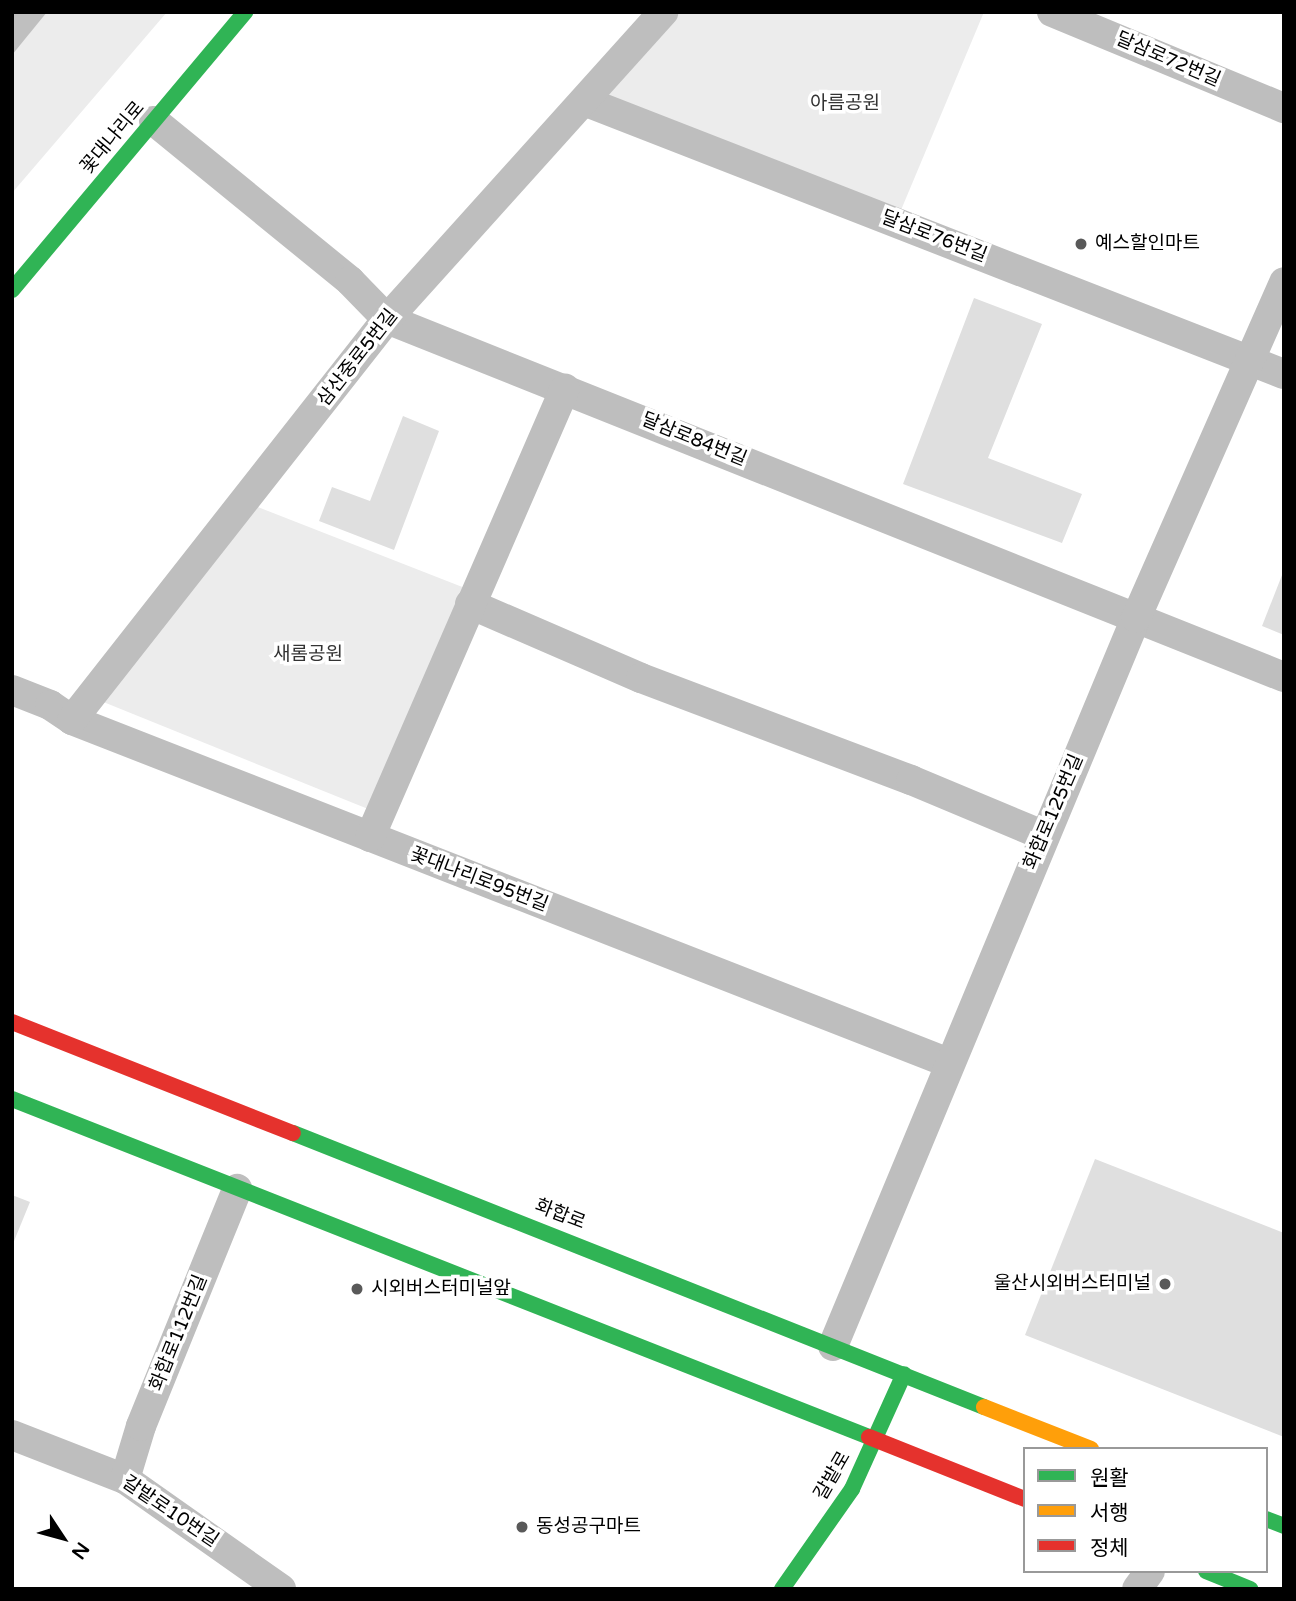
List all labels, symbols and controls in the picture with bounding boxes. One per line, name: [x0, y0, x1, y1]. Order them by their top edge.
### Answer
street label: 달삼로72번길: [1112, 28, 1224, 92]
park label: 아름공원: [810, 93, 880, 115]
street label: 꽃대나리로: [76, 97, 150, 179]
street label: 달삼로76번길: [878, 206, 990, 268]
place label: 예스할인마트: [1095, 233, 1200, 255]
marker: 예스할인마트: [1073, 236, 1089, 252]
street label: 삼산중로5번길: [313, 305, 403, 411]
street label: 달삼로84번길: [638, 409, 750, 471]
park label: 새롬공원: [273, 644, 343, 666]
street label: 화합로125번길: [1019, 751, 1089, 873]
street label: 꽃대나리로95번길: [407, 843, 551, 917]
street label: 화합로: [531, 1195, 589, 1235]
street label: 화합로112번길: [145, 1272, 213, 1394]
place label: 울산시외버스터미널: [994, 1273, 1151, 1295]
marker: 울산시외버스터미널: [1157, 1276, 1173, 1292]
place label: 시외버스터미널앞: [371, 1278, 511, 1300]
marker: 시외버스터미널앞: [349, 1281, 365, 1297]
legend: [1023, 1447, 1268, 1573]
street label: 갈밭로: [810, 1448, 856, 1504]
text: 원활: [1090, 1466, 1129, 1491]
street label: 갈밭로10번길: [118, 1471, 222, 1553]
text: 서행: [1090, 1501, 1129, 1526]
north arrow: [28, 1503, 98, 1573]
place label: 동성공구마트: [536, 1516, 641, 1538]
marker: 동성공구마트: [514, 1519, 530, 1535]
text: 정체: [1090, 1536, 1129, 1561]
text: N: [67, 1538, 93, 1563]

